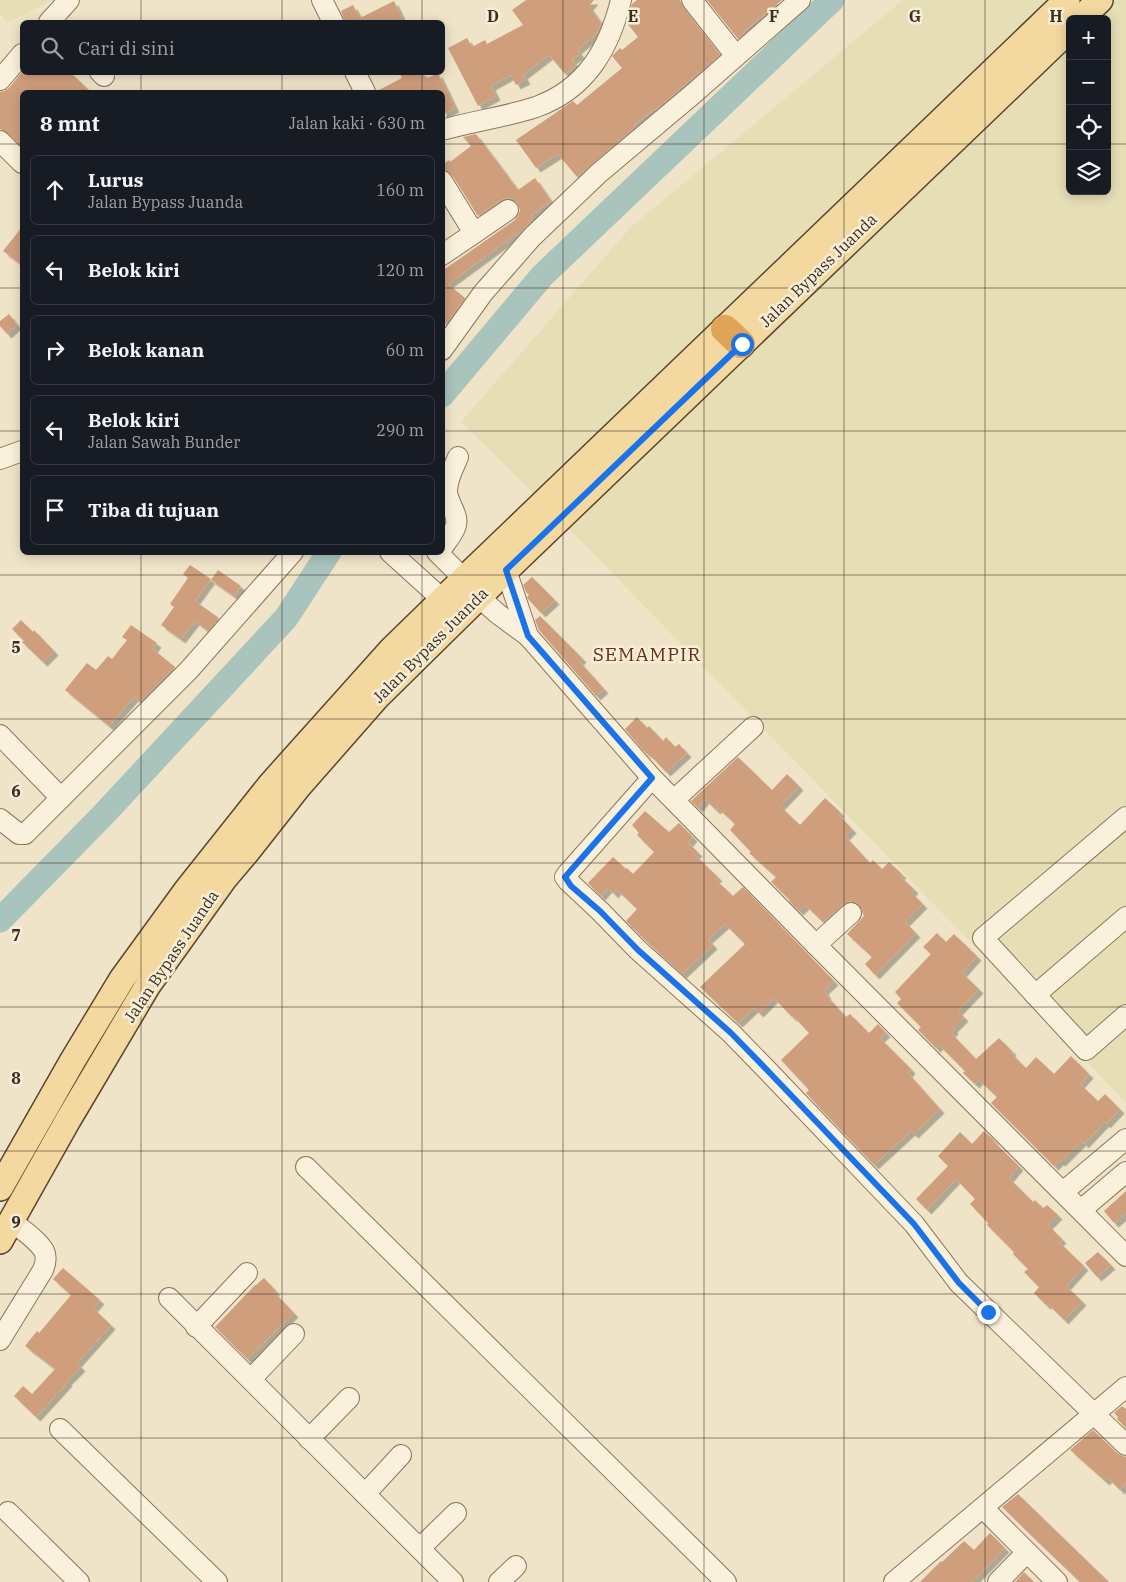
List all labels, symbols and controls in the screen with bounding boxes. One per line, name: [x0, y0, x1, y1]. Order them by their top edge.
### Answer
text: D: [487, 6, 499, 26]
text: E: [628, 6, 638, 26]
text: F: [769, 6, 779, 26]
text: G: [909, 6, 921, 26]
text: H: [1050, 6, 1063, 26]
map controls: [1066, 15, 1111, 195]
button: +: [1066, 15, 1111, 60]
search box: [20, 20, 445, 75]
icon: search: [38, 34, 66, 62]
text: Cari di sini: [78, 36, 175, 60]
button: −: [1066, 60, 1111, 105]
button: locate: [1066, 105, 1111, 150]
text: 8 mnt: [40, 109, 100, 137]
text: Jalan kaki · 630 m: [289, 113, 425, 133]
button: layers: [1066, 150, 1111, 195]
text: Lurus: [88, 168, 143, 192]
icon: ahead: [41, 176, 69, 204]
text: 160 m: [376, 180, 424, 200]
text: Jalan Bypass Juanda: [88, 192, 243, 212]
street label: Jalan Bypass Juanda: [755, 209, 881, 331]
icon: left: [41, 256, 69, 284]
text: Belok kiri: [88, 258, 180, 282]
text: 120 m: [376, 260, 424, 280]
route start: [731, 333, 754, 356]
icon: right: [41, 336, 69, 364]
text: Belok kanan: [88, 338, 204, 362]
text: 60 m: [386, 340, 424, 360]
text: Belok kiri: [88, 408, 180, 432]
icon: left: [41, 416, 69, 444]
text: 290 m: [376, 420, 424, 440]
text: Jalan Sawah Bunder: [88, 432, 240, 452]
icon: arrive: [41, 496, 69, 524]
text: Tiba di tujuan: [88, 498, 219, 522]
street label: Jalan Bypass Juanda: [368, 583, 492, 707]
text: 5: [11, 637, 21, 657]
district label: SEMAMPIR: [593, 642, 701, 666]
text: 6: [11, 781, 21, 801]
street label: Jalan Bypass Juanda: [119, 886, 223, 1026]
text: 7: [11, 925, 21, 945]
text: 8: [11, 1068, 21, 1088]
text: 9: [11, 1212, 21, 1232]
route end: [977, 1301, 1000, 1324]

